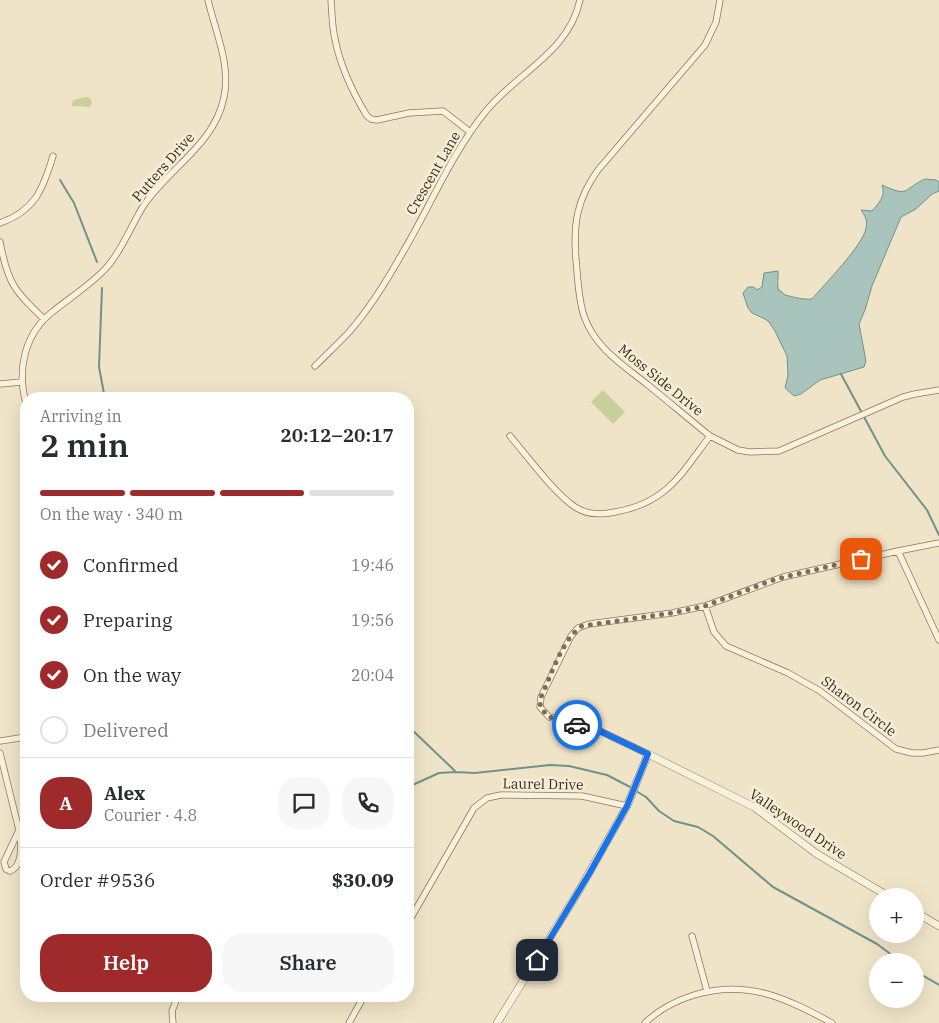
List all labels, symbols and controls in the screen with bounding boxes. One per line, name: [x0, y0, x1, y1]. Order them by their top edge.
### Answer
street label: Crescent Lane: [402, 128, 464, 218]
street label: Putters Drive: [128, 129, 198, 205]
street label: Moss Side Drive: [615, 340, 707, 420]
text: Arriving in: [40, 406, 122, 426]
text: 20:12–20:17: [280, 423, 394, 447]
text: 2 min: [40, 424, 129, 466]
text: On the way · 340 m: [40, 504, 183, 524]
pin: [840, 538, 882, 580]
icon: bag: [847, 545, 875, 573]
icon: check: [40, 551, 68, 579]
text: Confirmed: [83, 553, 178, 577]
text: 19:46: [351, 555, 394, 575]
icon: check: [40, 606, 68, 634]
text: Preparing: [83, 608, 172, 632]
text: 19:56: [351, 610, 394, 630]
icon: check: [40, 661, 68, 689]
text: On the way: [83, 663, 181, 687]
text: 20:04: [351, 665, 394, 685]
street label: Sharon Circle: [818, 672, 900, 740]
courier: [552, 700, 602, 750]
icon: car: [563, 711, 591, 739]
text: Delivered: [83, 718, 169, 742]
street label: Laurel Drive: [502, 774, 584, 794]
button: chat: [278, 777, 330, 829]
button: phone: [342, 777, 394, 829]
text: Alex: [104, 781, 145, 805]
street label: Valleywood Drive: [746, 785, 850, 863]
text: A: [59, 791, 73, 815]
text: Courier · 4.8: [104, 805, 197, 825]
text: Order #9536: [40, 868, 155, 892]
text: $30.09: [332, 868, 394, 892]
map controls: [869, 888, 924, 1008]
button: +: [869, 888, 924, 943]
button: Help: [40, 934, 212, 992]
button: Share: [222, 934, 394, 992]
pin: [516, 939, 558, 981]
icon: home: [523, 946, 551, 974]
button: −: [869, 953, 924, 1008]

